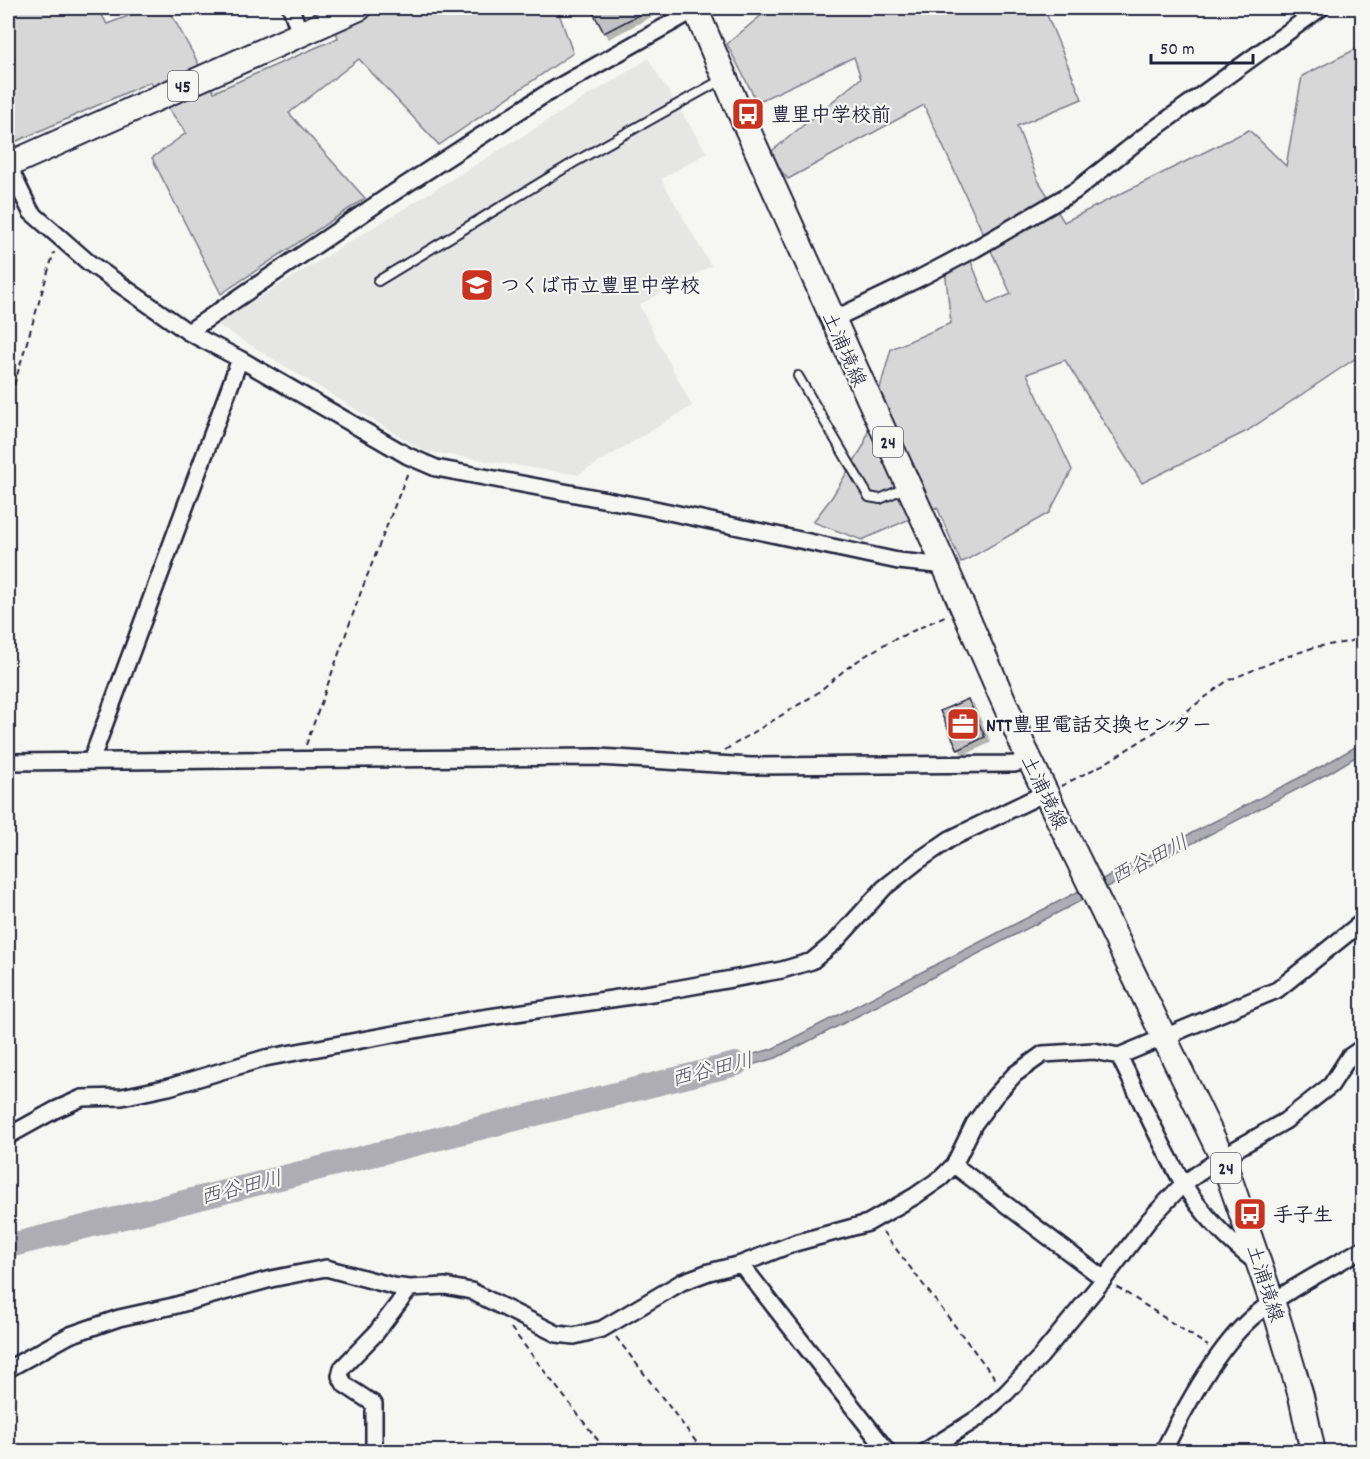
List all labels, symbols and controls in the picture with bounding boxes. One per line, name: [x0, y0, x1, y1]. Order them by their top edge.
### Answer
scale bar: [1151, 27, 1253, 65]
text: 50 m: [1160, 38, 1195, 63]
road number: 45: [168, 71, 198, 101]
bus stop icon: 豊里中学校前: [730, 96, 766, 132]
place label: 豊里中学校前: [771, 103, 891, 131]
school or university icon: つくば市立豊里中学校: [459, 267, 495, 303]
place label: つくば市立豊里中学校: [500, 274, 700, 302]
street label: 土浦境線: [813, 308, 871, 392]
road number: 24: [873, 427, 903, 457]
office icon: NTT豊里電話交換センター: [945, 706, 981, 742]
place label: NTT豊里電話交換センター: [986, 713, 1212, 741]
street label: 土浦境線: [1012, 751, 1072, 835]
water label: 西谷田川: [1106, 829, 1195, 894]
water label: 西谷田川: [668, 1047, 757, 1097]
road number: 24: [1211, 1153, 1241, 1183]
water label: 西谷田川: [197, 1165, 286, 1215]
bus stop icon: 手子生: [1232, 1196, 1268, 1232]
place label: 手子生: [1273, 1203, 1333, 1231]
street label: 土浦境線: [1237, 1242, 1289, 1326]

